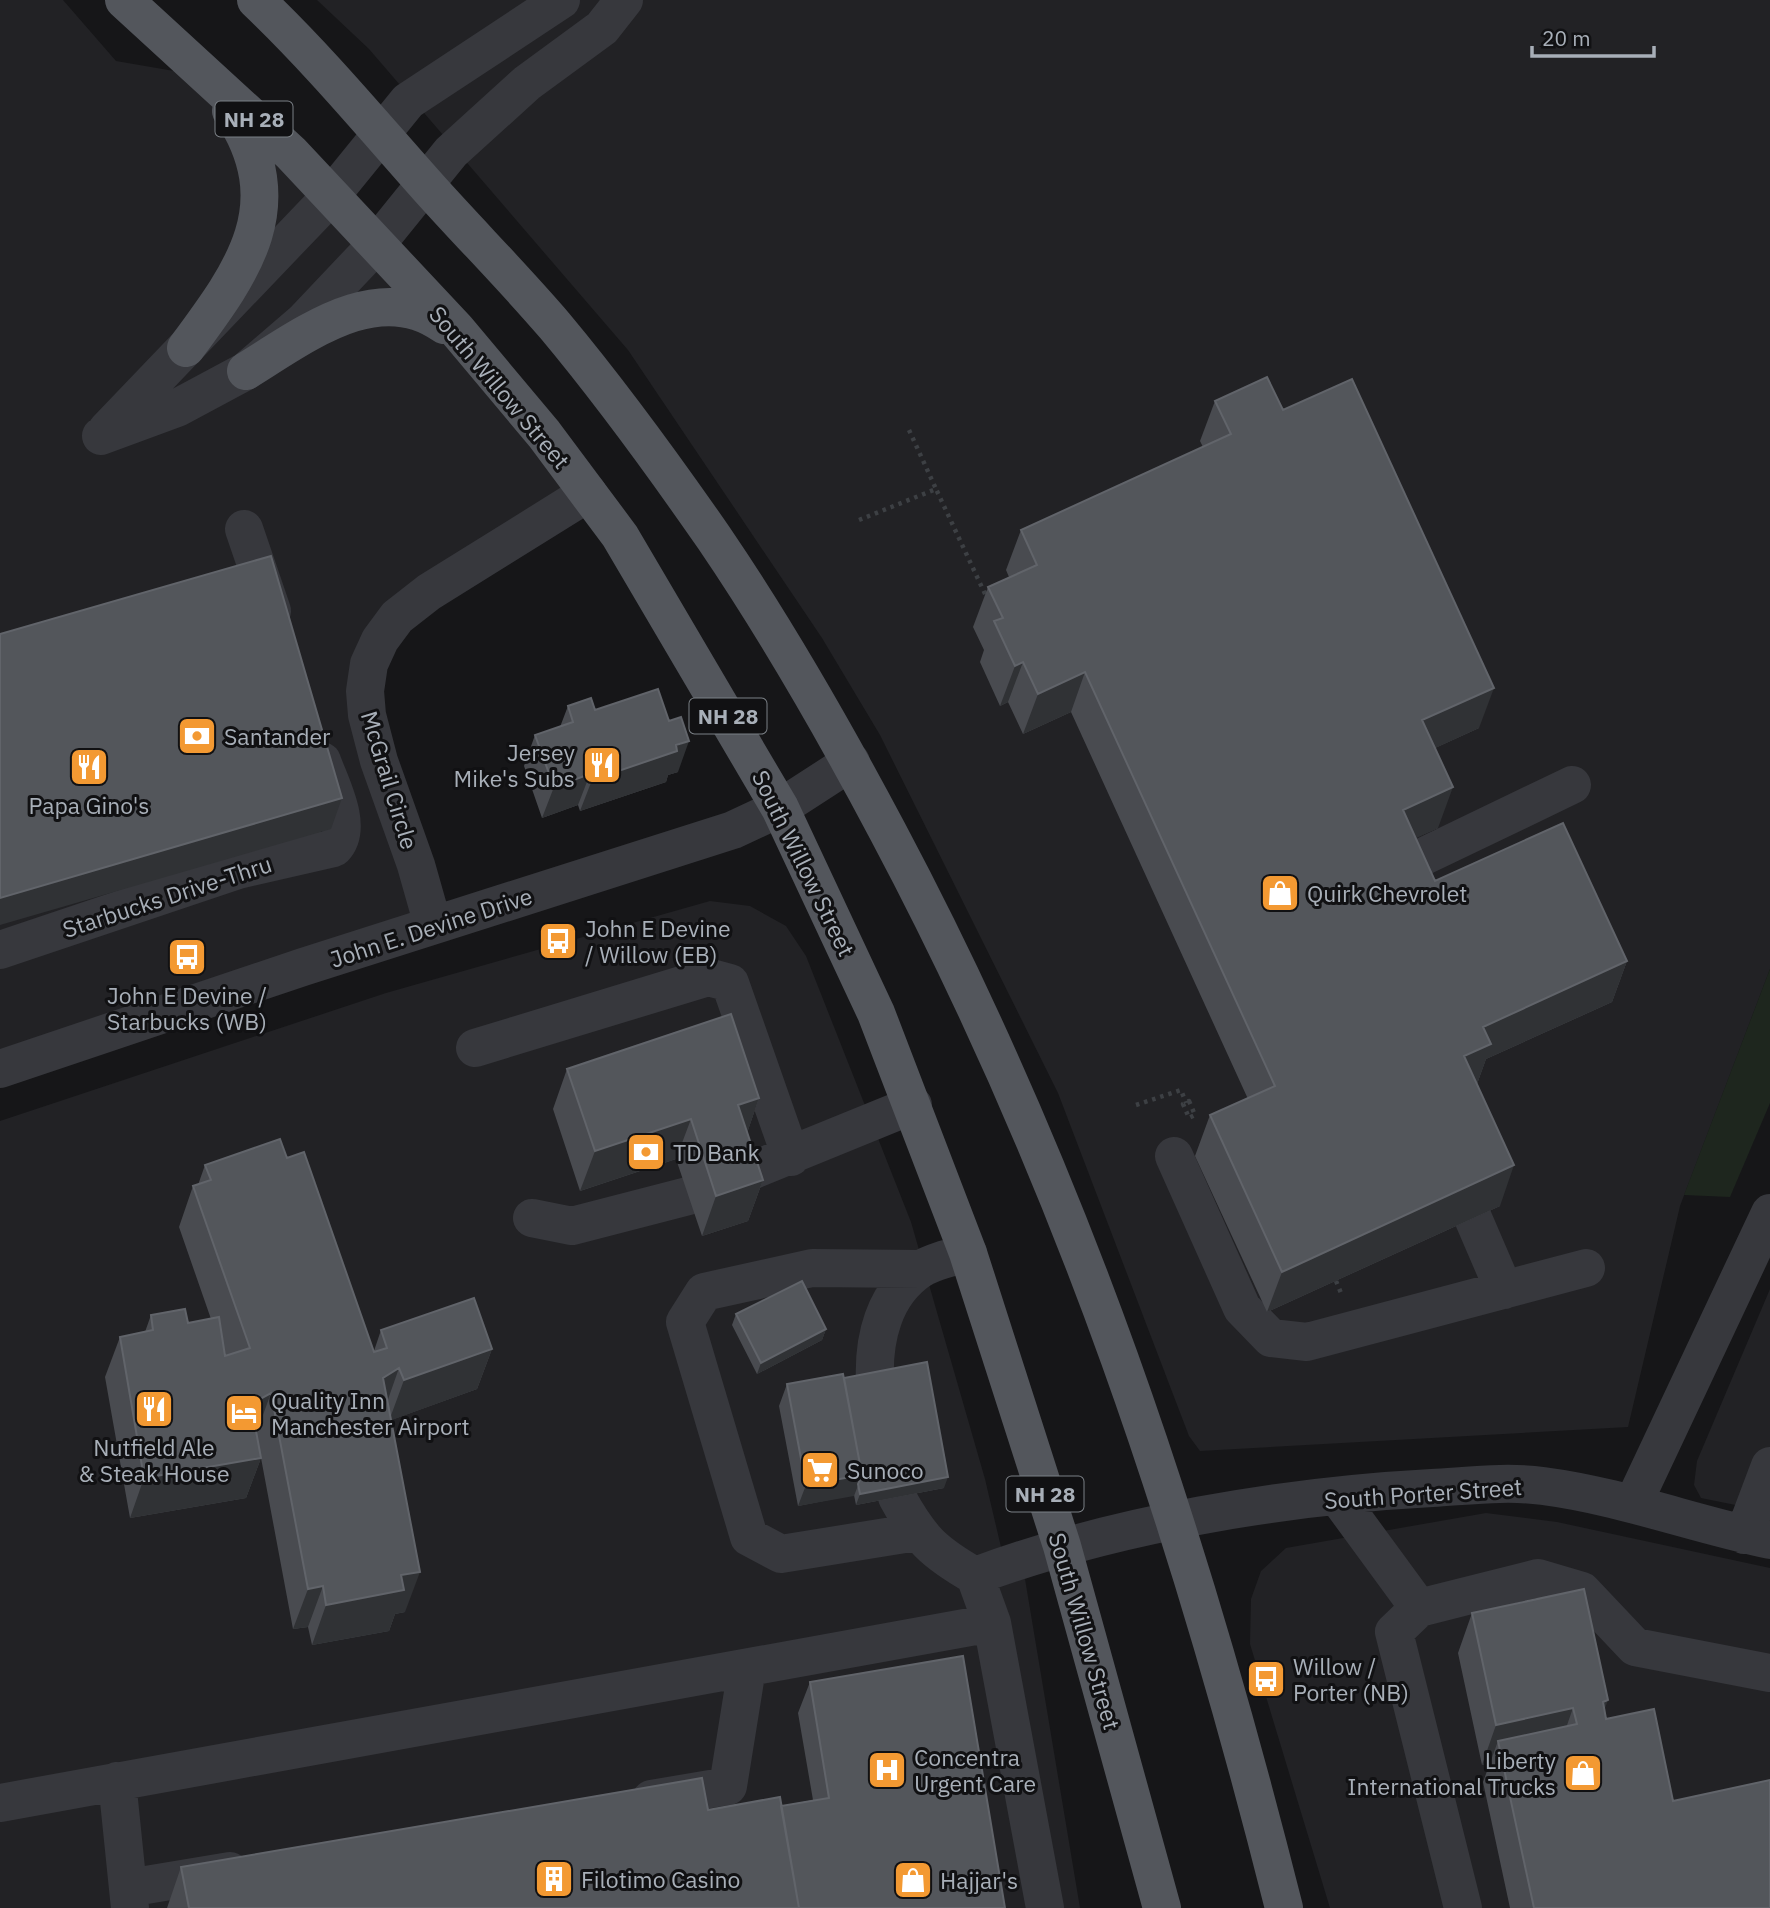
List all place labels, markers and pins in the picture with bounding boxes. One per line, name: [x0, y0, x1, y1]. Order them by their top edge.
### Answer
bank icon: Santander: [176, 715, 218, 757]
place label: Santander: [224, 721, 331, 751]
place label: Jersey Mike's Subs: [454, 737, 576, 793]
restaurant icon: Jersey Mike's Subs: [581, 744, 623, 786]
restaurant icon: Papa Gino's: [68, 746, 110, 788]
place label: Papa Gino's: [28, 790, 150, 820]
shop icon: Quirk Chevrolet: [1259, 872, 1301, 914]
place label: Quirk Chevrolet: [1307, 878, 1467, 908]
place label: John E Devine / Willow (EB): [585, 913, 731, 969]
bus stop icon: John E Devine / Willow (EB): [537, 920, 579, 962]
bus stop icon: John E Devine / Starbucks (WB): [166, 936, 208, 978]
place label: John E Devine / Starbucks (WB): [107, 980, 267, 1036]
bank icon: TD Bank: [625, 1131, 667, 1173]
place label: TD Bank: [673, 1137, 760, 1167]
place label: Quality Inn Manchester Airport: [271, 1385, 470, 1441]
restaurant icon: Nutfield Ale & Steak House: [133, 1388, 175, 1430]
hotel icon: Quality Inn Manchester Airport: [223, 1392, 265, 1434]
place label: Nutfield Ale & Steak House: [78, 1432, 230, 1488]
supermarket icon: Sunoco: [799, 1449, 841, 1491]
place label: Sunoco: [847, 1455, 924, 1485]
place label: Willow / Porter (NB): [1293, 1651, 1409, 1707]
bus stop icon: Willow / Porter (NB): [1245, 1658, 1287, 1700]
place label: Concentra Urgent Care: [914, 1742, 1036, 1798]
place label: Liberty International Trucks: [1347, 1745, 1557, 1801]
hospital icon: Concentra Urgent Care: [866, 1749, 908, 1791]
shop icon: Liberty International Trucks: [1562, 1752, 1604, 1794]
building icon: Filotimo Casino: [533, 1858, 575, 1900]
shop icon: Hajjar's: [892, 1859, 934, 1901]
place label: Filotimo Casino: [581, 1864, 740, 1894]
place label: Hajjar's: [940, 1865, 1018, 1895]

